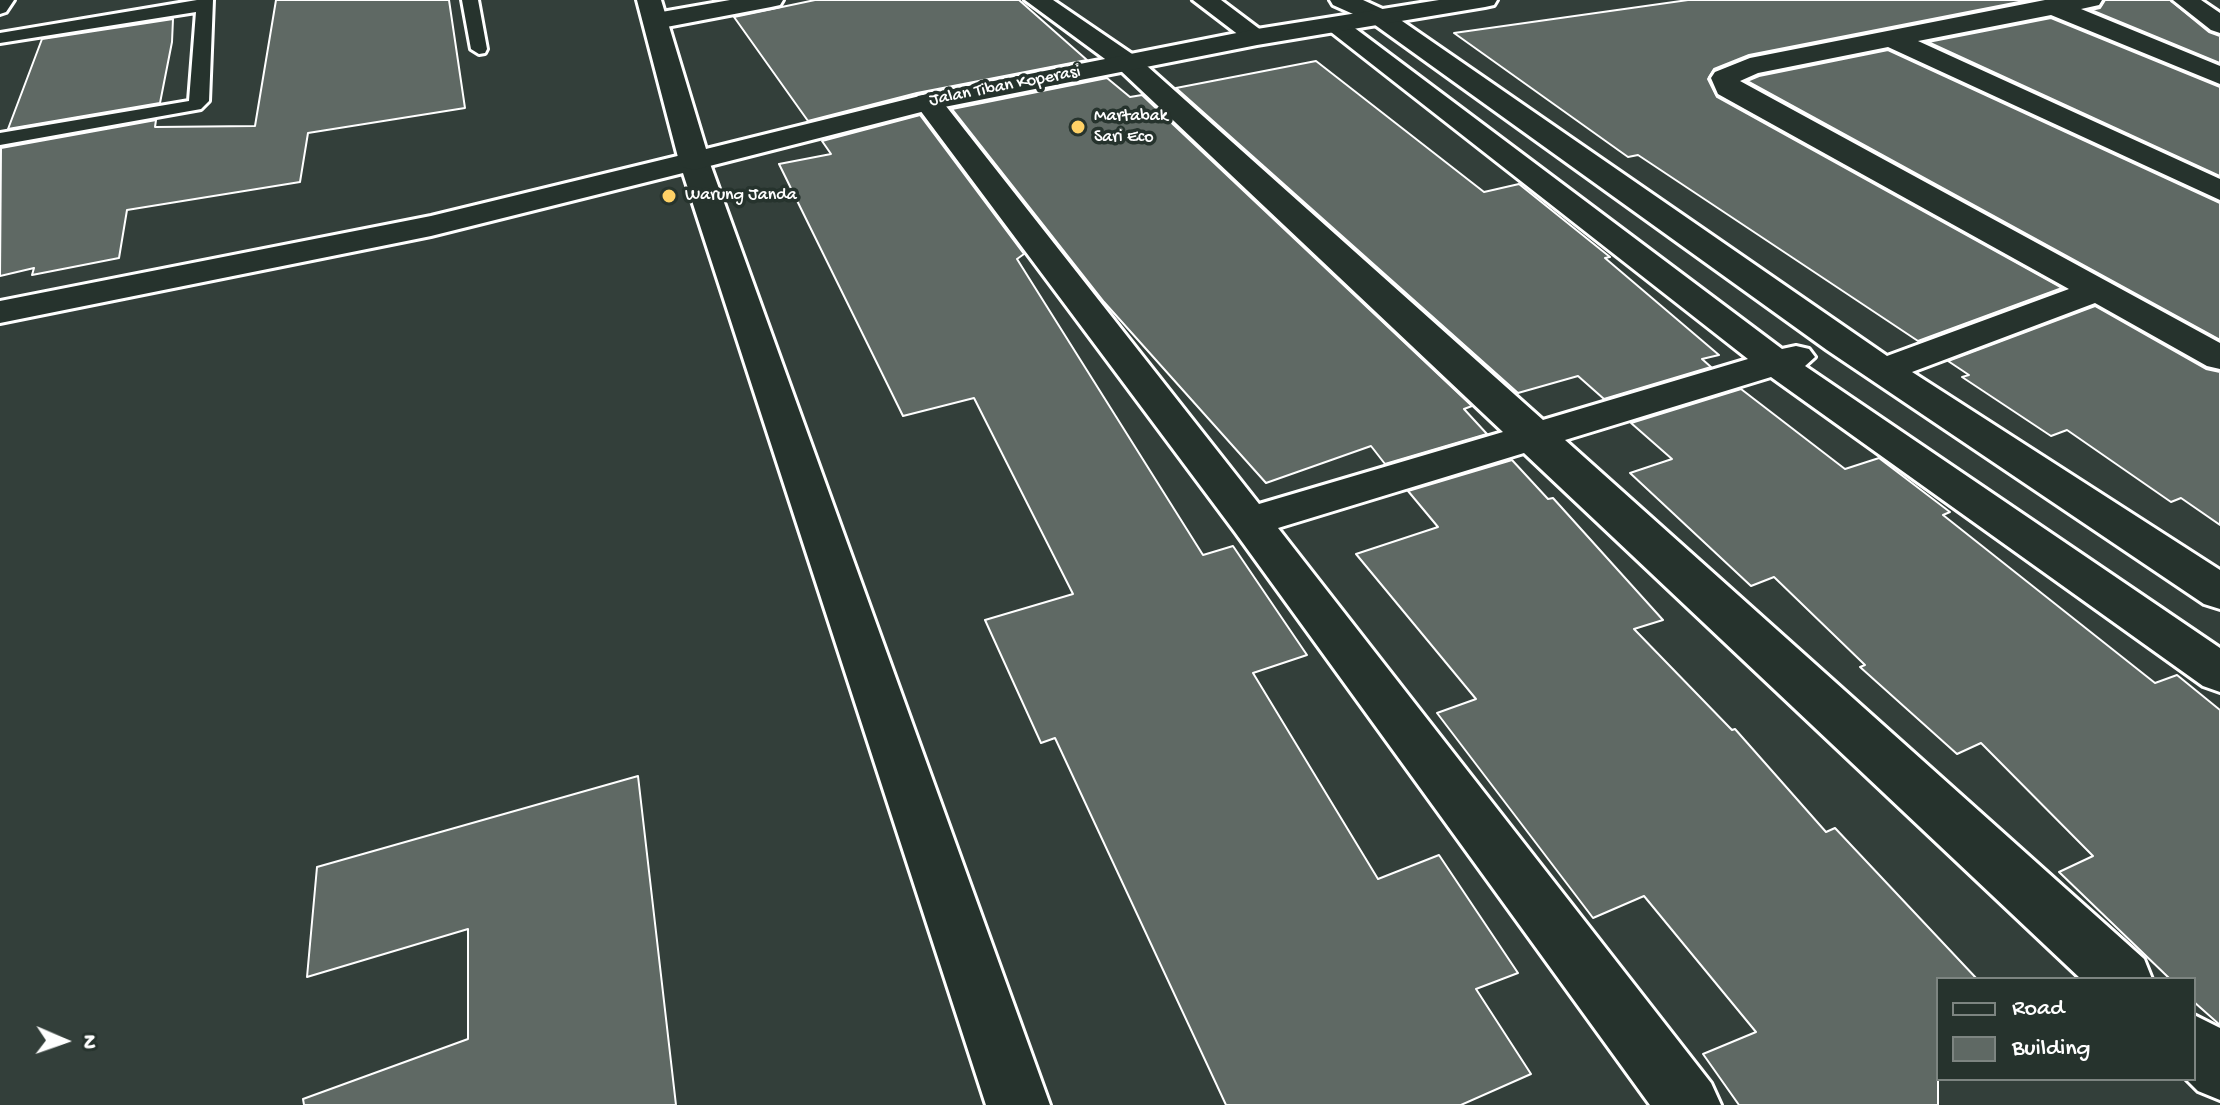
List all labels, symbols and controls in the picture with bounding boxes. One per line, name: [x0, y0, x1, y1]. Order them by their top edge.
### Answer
street label: Jalan Tiban Koperasi: [927, 62, 1083, 112]
place label: Martabak Sari Eco: [1094, 106, 1168, 148]
marker: Martabak Sari Eco: [1069, 118, 1087, 136]
place label: Warung Janda: [685, 185, 797, 207]
marker: Warung Janda: [660, 187, 678, 205]
legend: [1936, 977, 2196, 1081]
text: Road: [2012, 995, 2064, 1024]
north arrow: [24, 1001, 104, 1081]
text: N: [75, 1034, 101, 1049]
text: Building: [2012, 1035, 2090, 1064]

